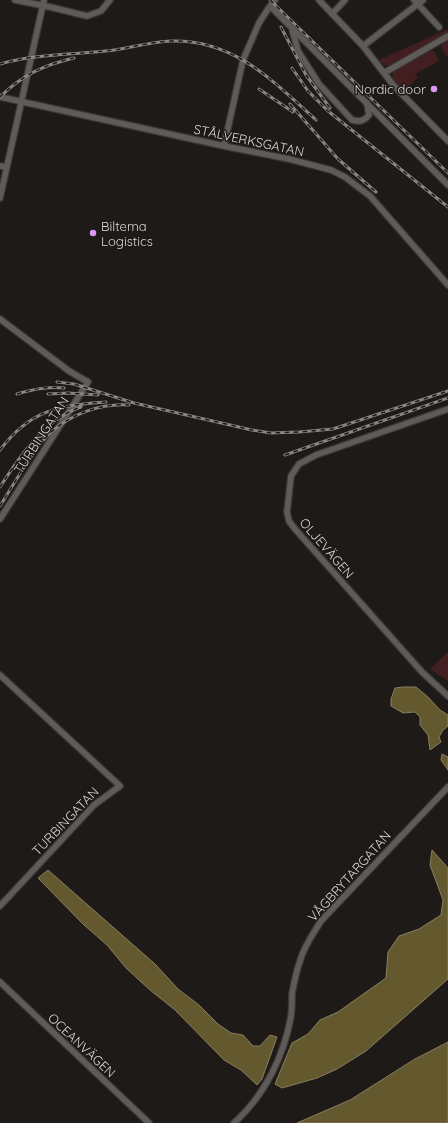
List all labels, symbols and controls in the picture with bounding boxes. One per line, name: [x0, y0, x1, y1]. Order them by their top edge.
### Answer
place label: Nordic door: [354, 81, 426, 97]
marker: Nordic door: [429, 84, 439, 94]
street label: STÅLVERKSGATAN: [192, 120, 306, 160]
place label: Biltema Logistics: [101, 218, 153, 249]
marker: Biltema Logistics: [88, 228, 98, 238]
street label: TURBINGATAN: [10, 393, 72, 477]
street label: OLJEVÄGEN: [296, 515, 358, 581]
street label: TURBINGATAN: [28, 783, 102, 859]
street label: VÅGBRYTARGATAN: [304, 827, 394, 925]
street label: OCEANVÄGEN: [45, 1010, 119, 1080]

